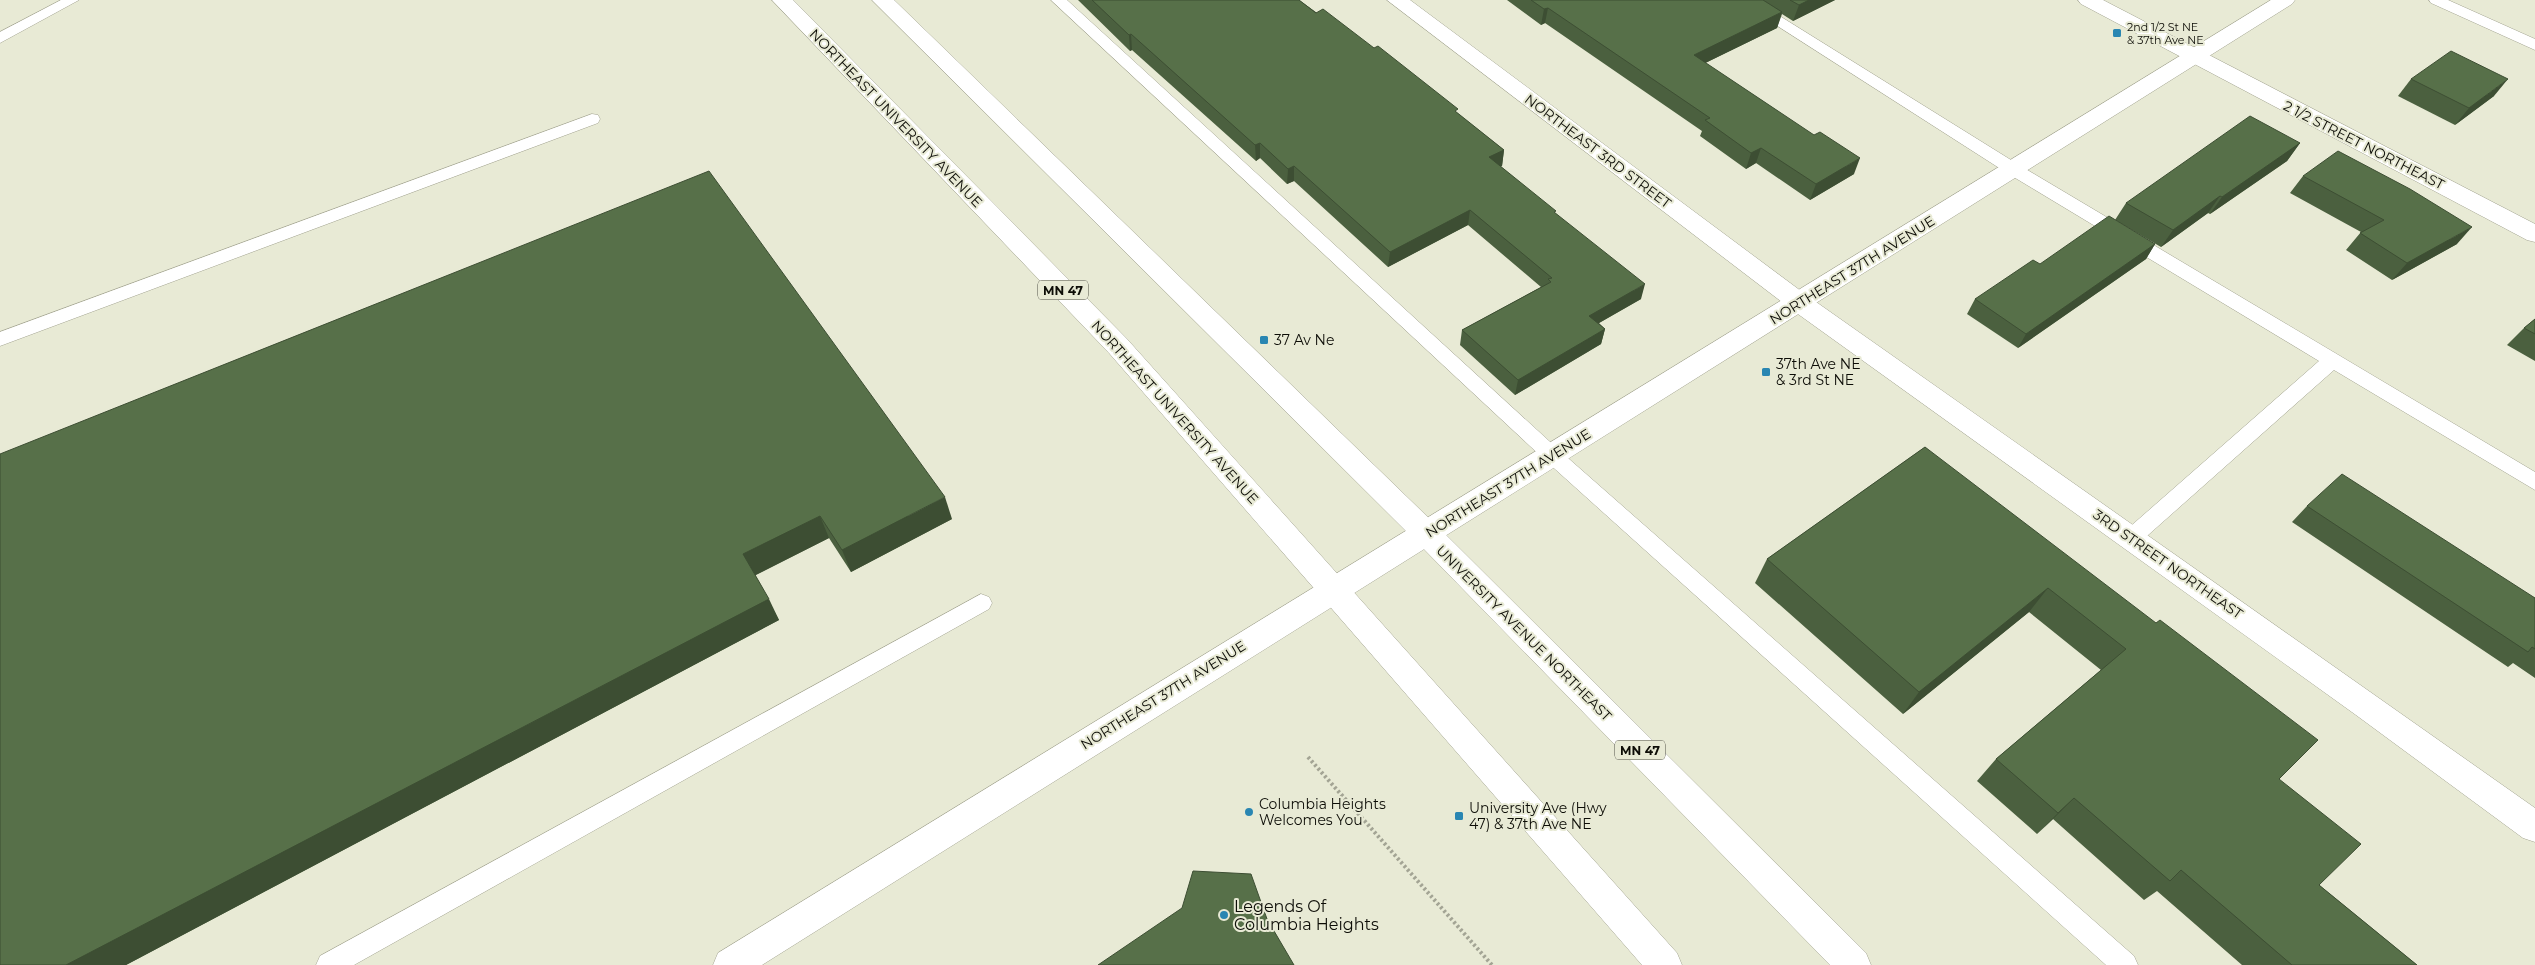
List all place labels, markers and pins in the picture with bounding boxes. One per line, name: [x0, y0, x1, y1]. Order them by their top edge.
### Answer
place label: 2nd 1/2 St NE & 37th Ave NE: [2127, 20, 2204, 47]
marker: 2nd 1/2 St NE & 37th Ave NE: [2111, 27, 2123, 39]
place label: 37 Av Ne: [1274, 331, 1334, 349]
marker: 37 Av Ne: [1258, 334, 1270, 346]
place label: 37th Ave NE & 3rd St NE: [1776, 355, 1861, 389]
marker: 37th Ave NE & 3rd St NE: [1760, 366, 1772, 378]
place label: Columbia Heights Welcomes You: [1259, 795, 1386, 829]
place label: University Ave (Hwy 47) & 37th Ave NE: [1469, 799, 1607, 833]
marker: Columbia Heights Welcomes You: [1243, 806, 1255, 818]
marker: University Ave (Hwy 47) & 37th Ave NE: [1453, 810, 1465, 822]
place label: Legends Of Columbia Heights: [1234, 897, 1379, 934]
marker: Legends Of Columbia Heights: [1218, 909, 1230, 921]

